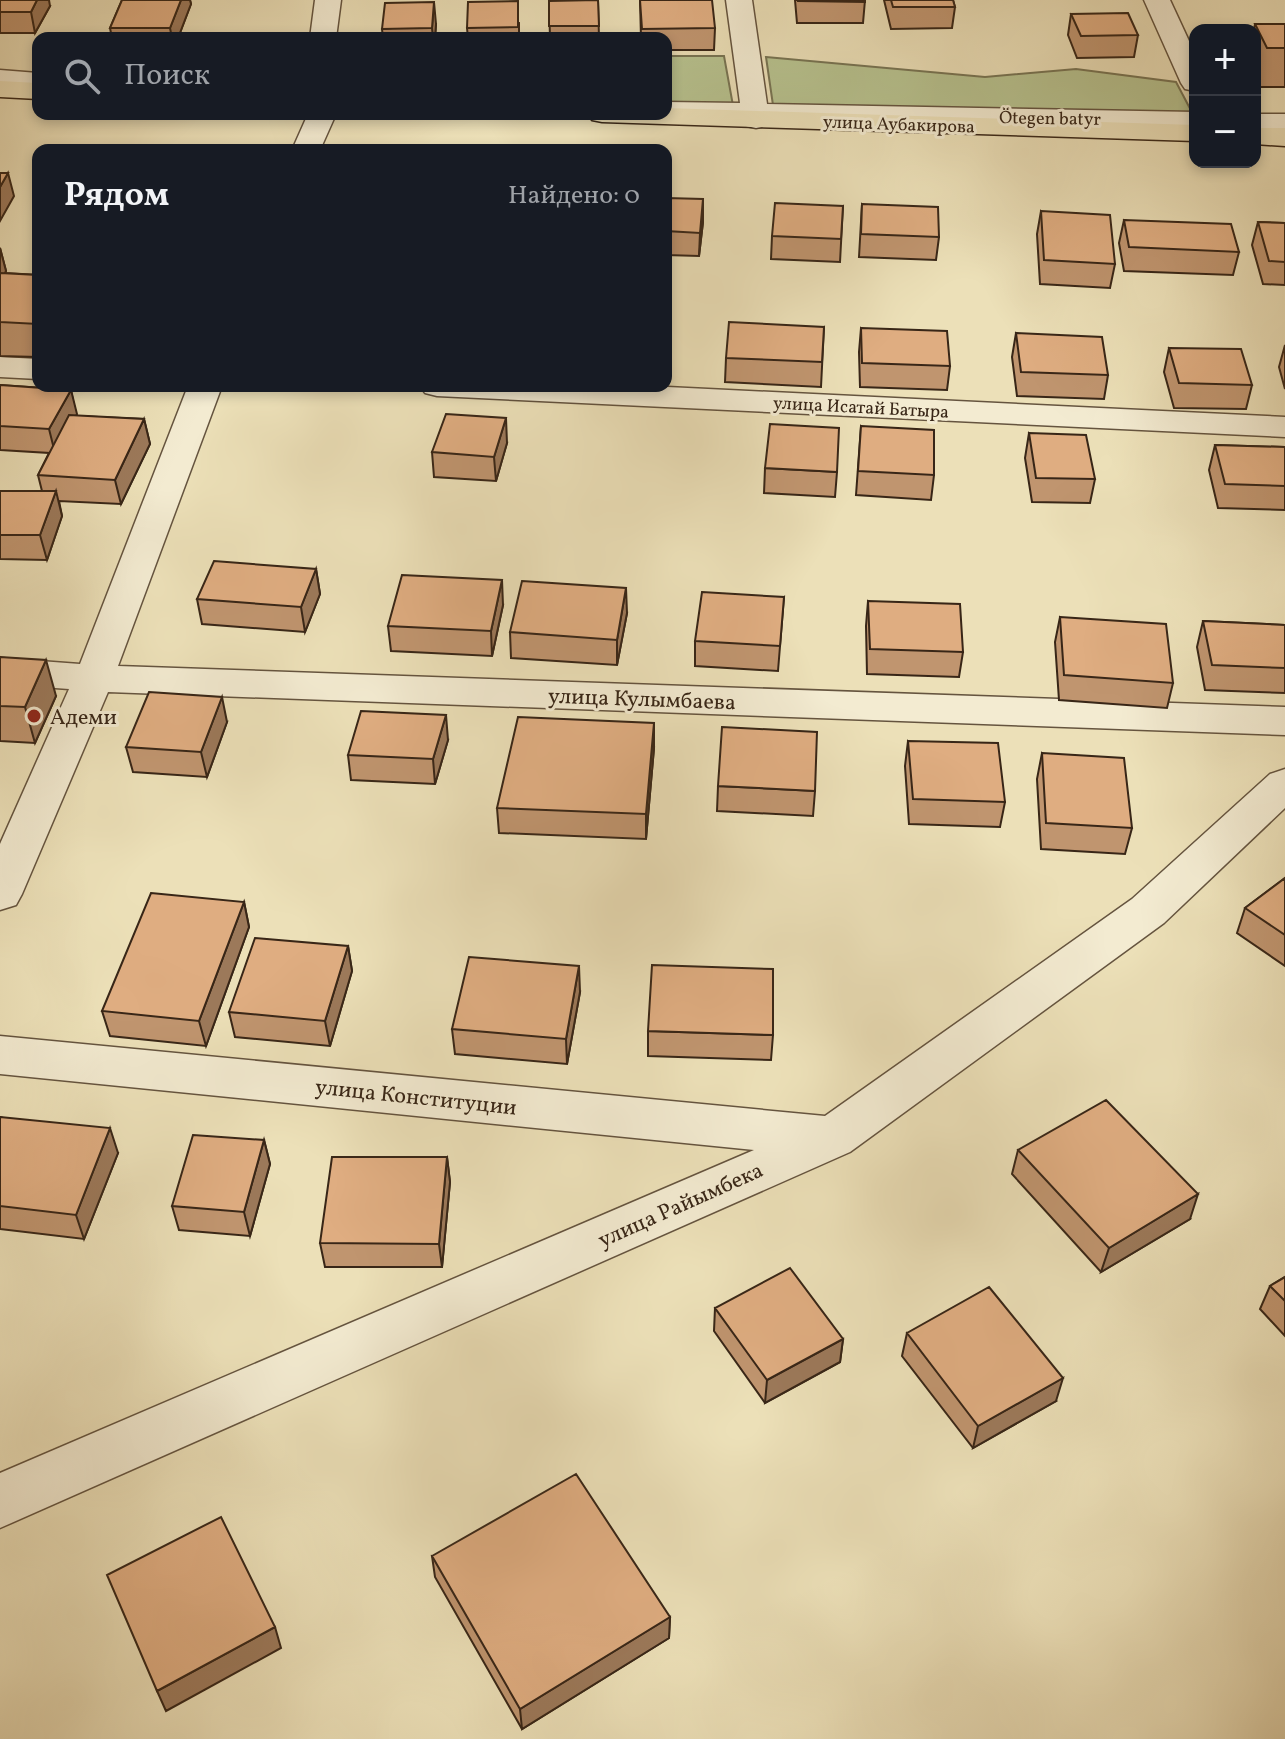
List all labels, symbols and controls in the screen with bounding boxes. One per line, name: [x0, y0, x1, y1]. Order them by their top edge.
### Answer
map controls: [1189, 24, 1261, 168]
button: +: [1189, 24, 1261, 96]
search box: [32, 32, 672, 120]
icon: search: [60, 54, 104, 98]
text: Поиск: [124, 55, 210, 97]
button: −: [1189, 96, 1261, 168]
street label: Ötegen batyr: [999, 106, 1102, 133]
street label: улица Аубакирова: [823, 110, 975, 141]
text: Рядом: [64, 173, 169, 220]
text: Найдено: 0: [508, 178, 640, 214]
street label: улица Исатай Батыра: [772, 391, 950, 426]
street label: улица Кулымбаева: [547, 682, 736, 719]
place label: Адеми: [50, 703, 117, 734]
marker: Адеми: [25, 707, 43, 725]
street label: улица Конституции: [313, 1072, 518, 1124]
street label: улица Райымбека: [593, 1156, 769, 1257]

